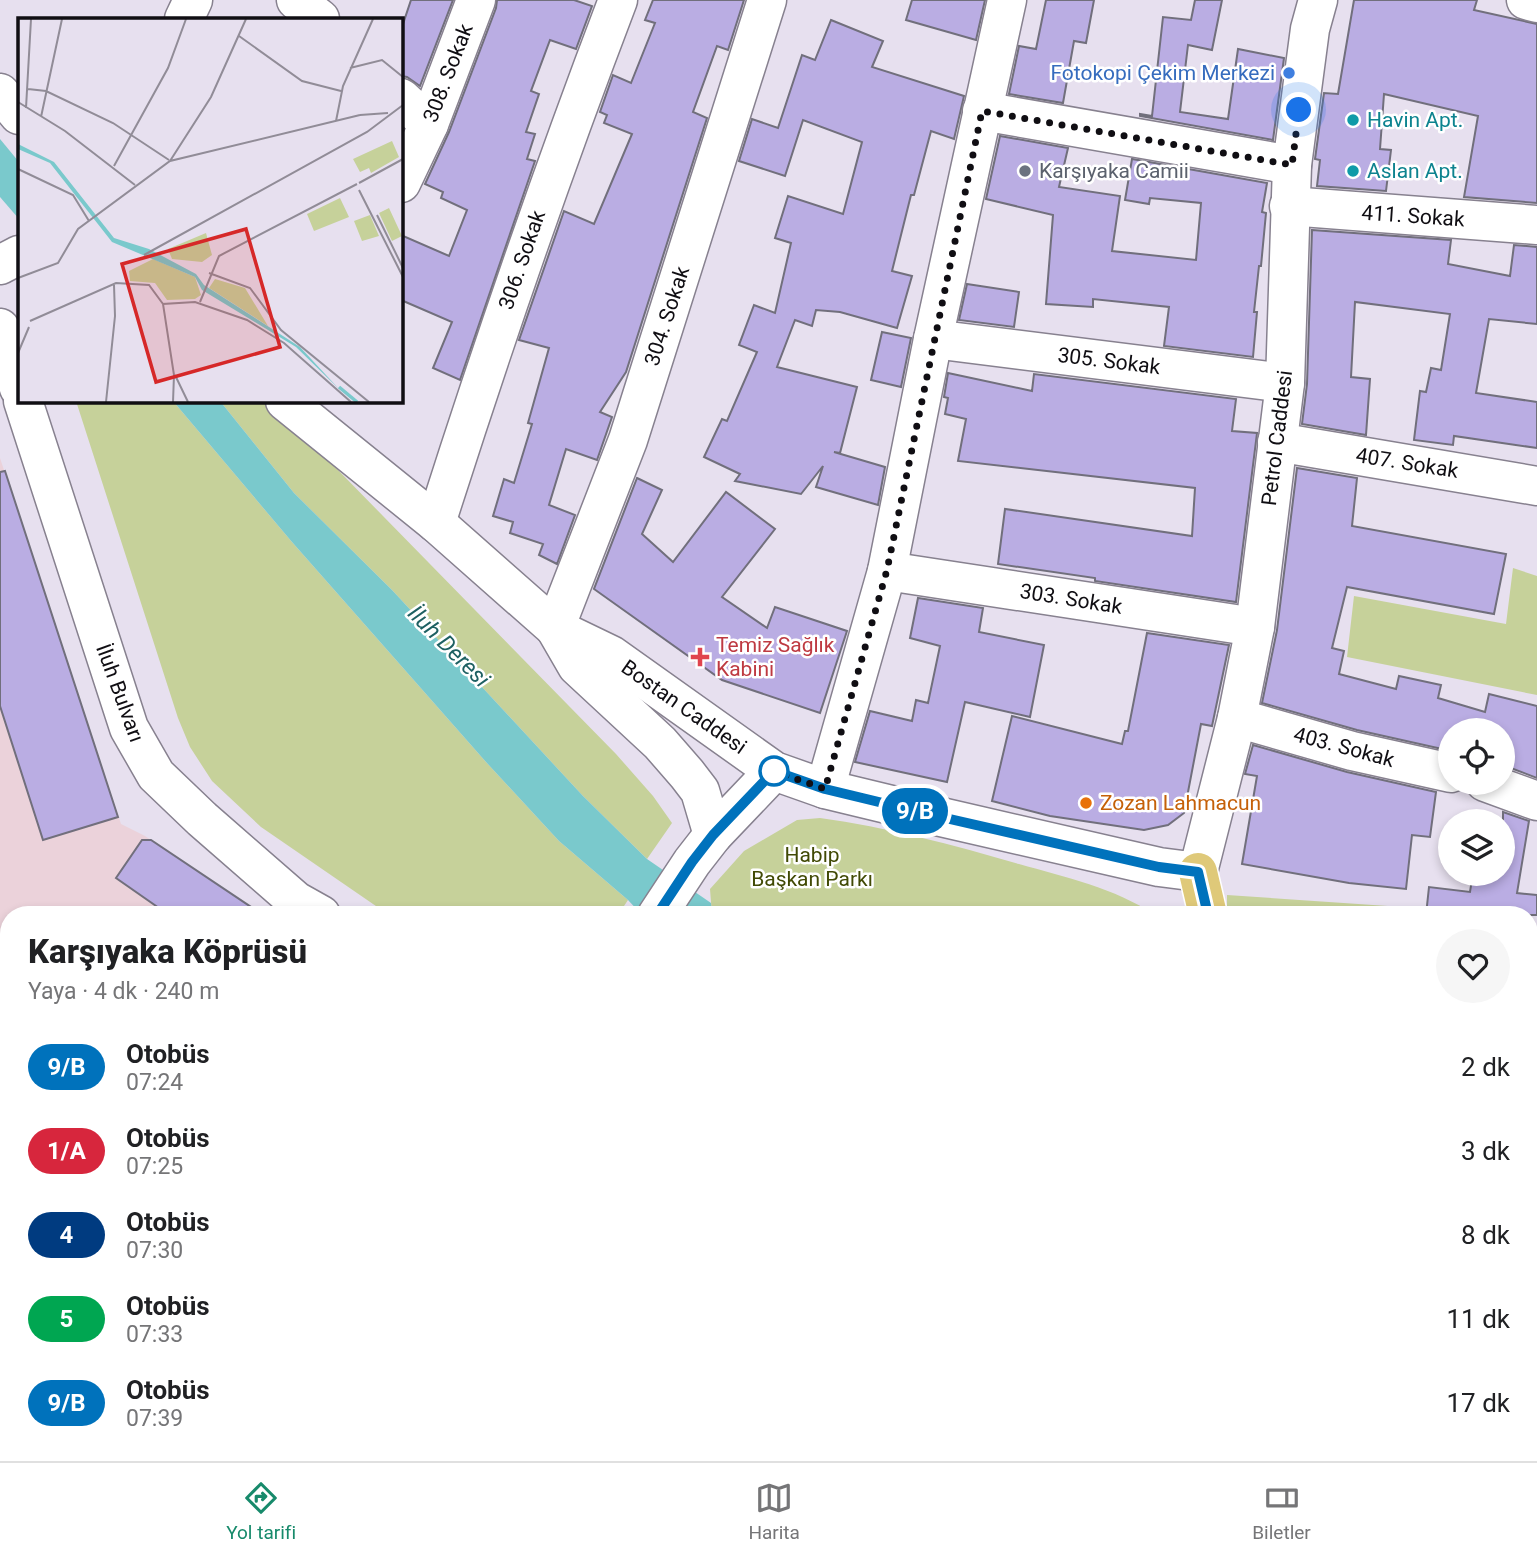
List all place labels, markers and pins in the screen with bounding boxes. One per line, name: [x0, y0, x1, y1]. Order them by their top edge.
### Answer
place label: Fotokopi Çekim Merkezi: [1050, 61, 1275, 85]
marker: Fotokopi Çekim Merkezi: [1281, 65, 1297, 81]
place label: Havin Apt.: [1367, 108, 1463, 132]
marker: Havin Apt.: [1345, 112, 1361, 128]
place label: Karşıyaka Camii: [1039, 159, 1189, 183]
place label: Aslan Apt.: [1367, 159, 1463, 183]
marker: Karşıyaka Camii: [1017, 163, 1033, 179]
marker: Aslan Apt.: [1345, 163, 1361, 179]
place label: Temiz Sağlık Kabini: [716, 633, 835, 681]
marker: Temiz Sağlık Kabini: [690, 647, 710, 667]
unlabelled marker: [759, 756, 789, 786]
place label: Zozan Lahmacun: [1100, 791, 1261, 815]
marker: Zozan Lahmacun: [1078, 795, 1094, 811]

